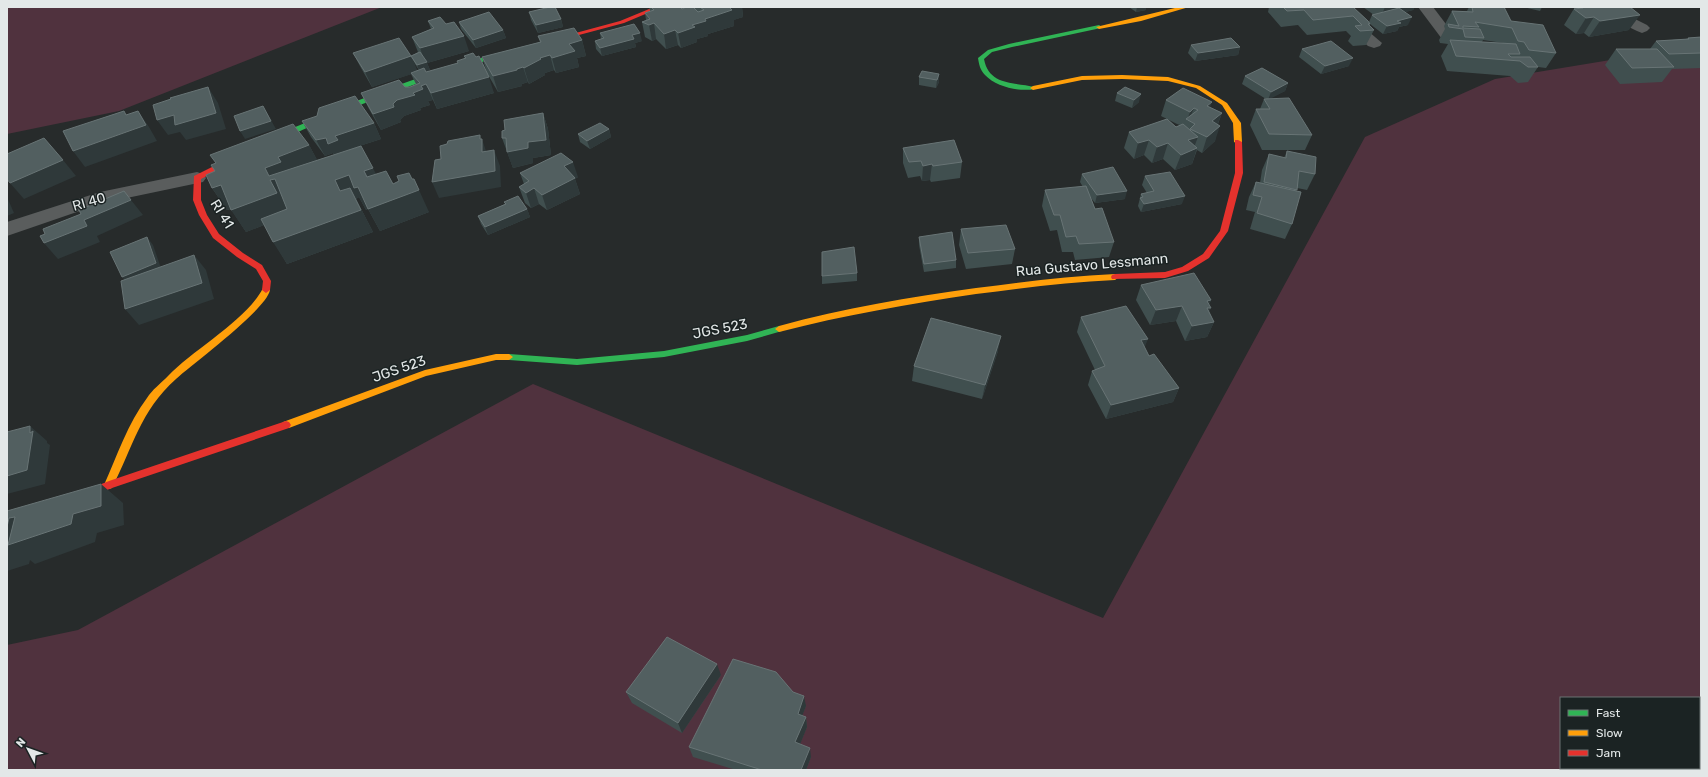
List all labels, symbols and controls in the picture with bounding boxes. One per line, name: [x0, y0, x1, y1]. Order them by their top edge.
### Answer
street label: RI 40: [70, 189, 108, 215]
street label: RI 41: [207, 196, 237, 232]
street label: Rua Gustavo Lessmann: [1015, 250, 1169, 280]
street label: JGS 523: [691, 315, 749, 343]
street label: JGS 523: [370, 352, 428, 386]
legend: [1560, 697, 1700, 769]
text: Fast: [1596, 706, 1620, 720]
text: Slow: [1596, 726, 1623, 740]
north arrow: [8, 729, 48, 769]
text: N: [13, 735, 28, 750]
text: Jam: [1596, 746, 1621, 760]

